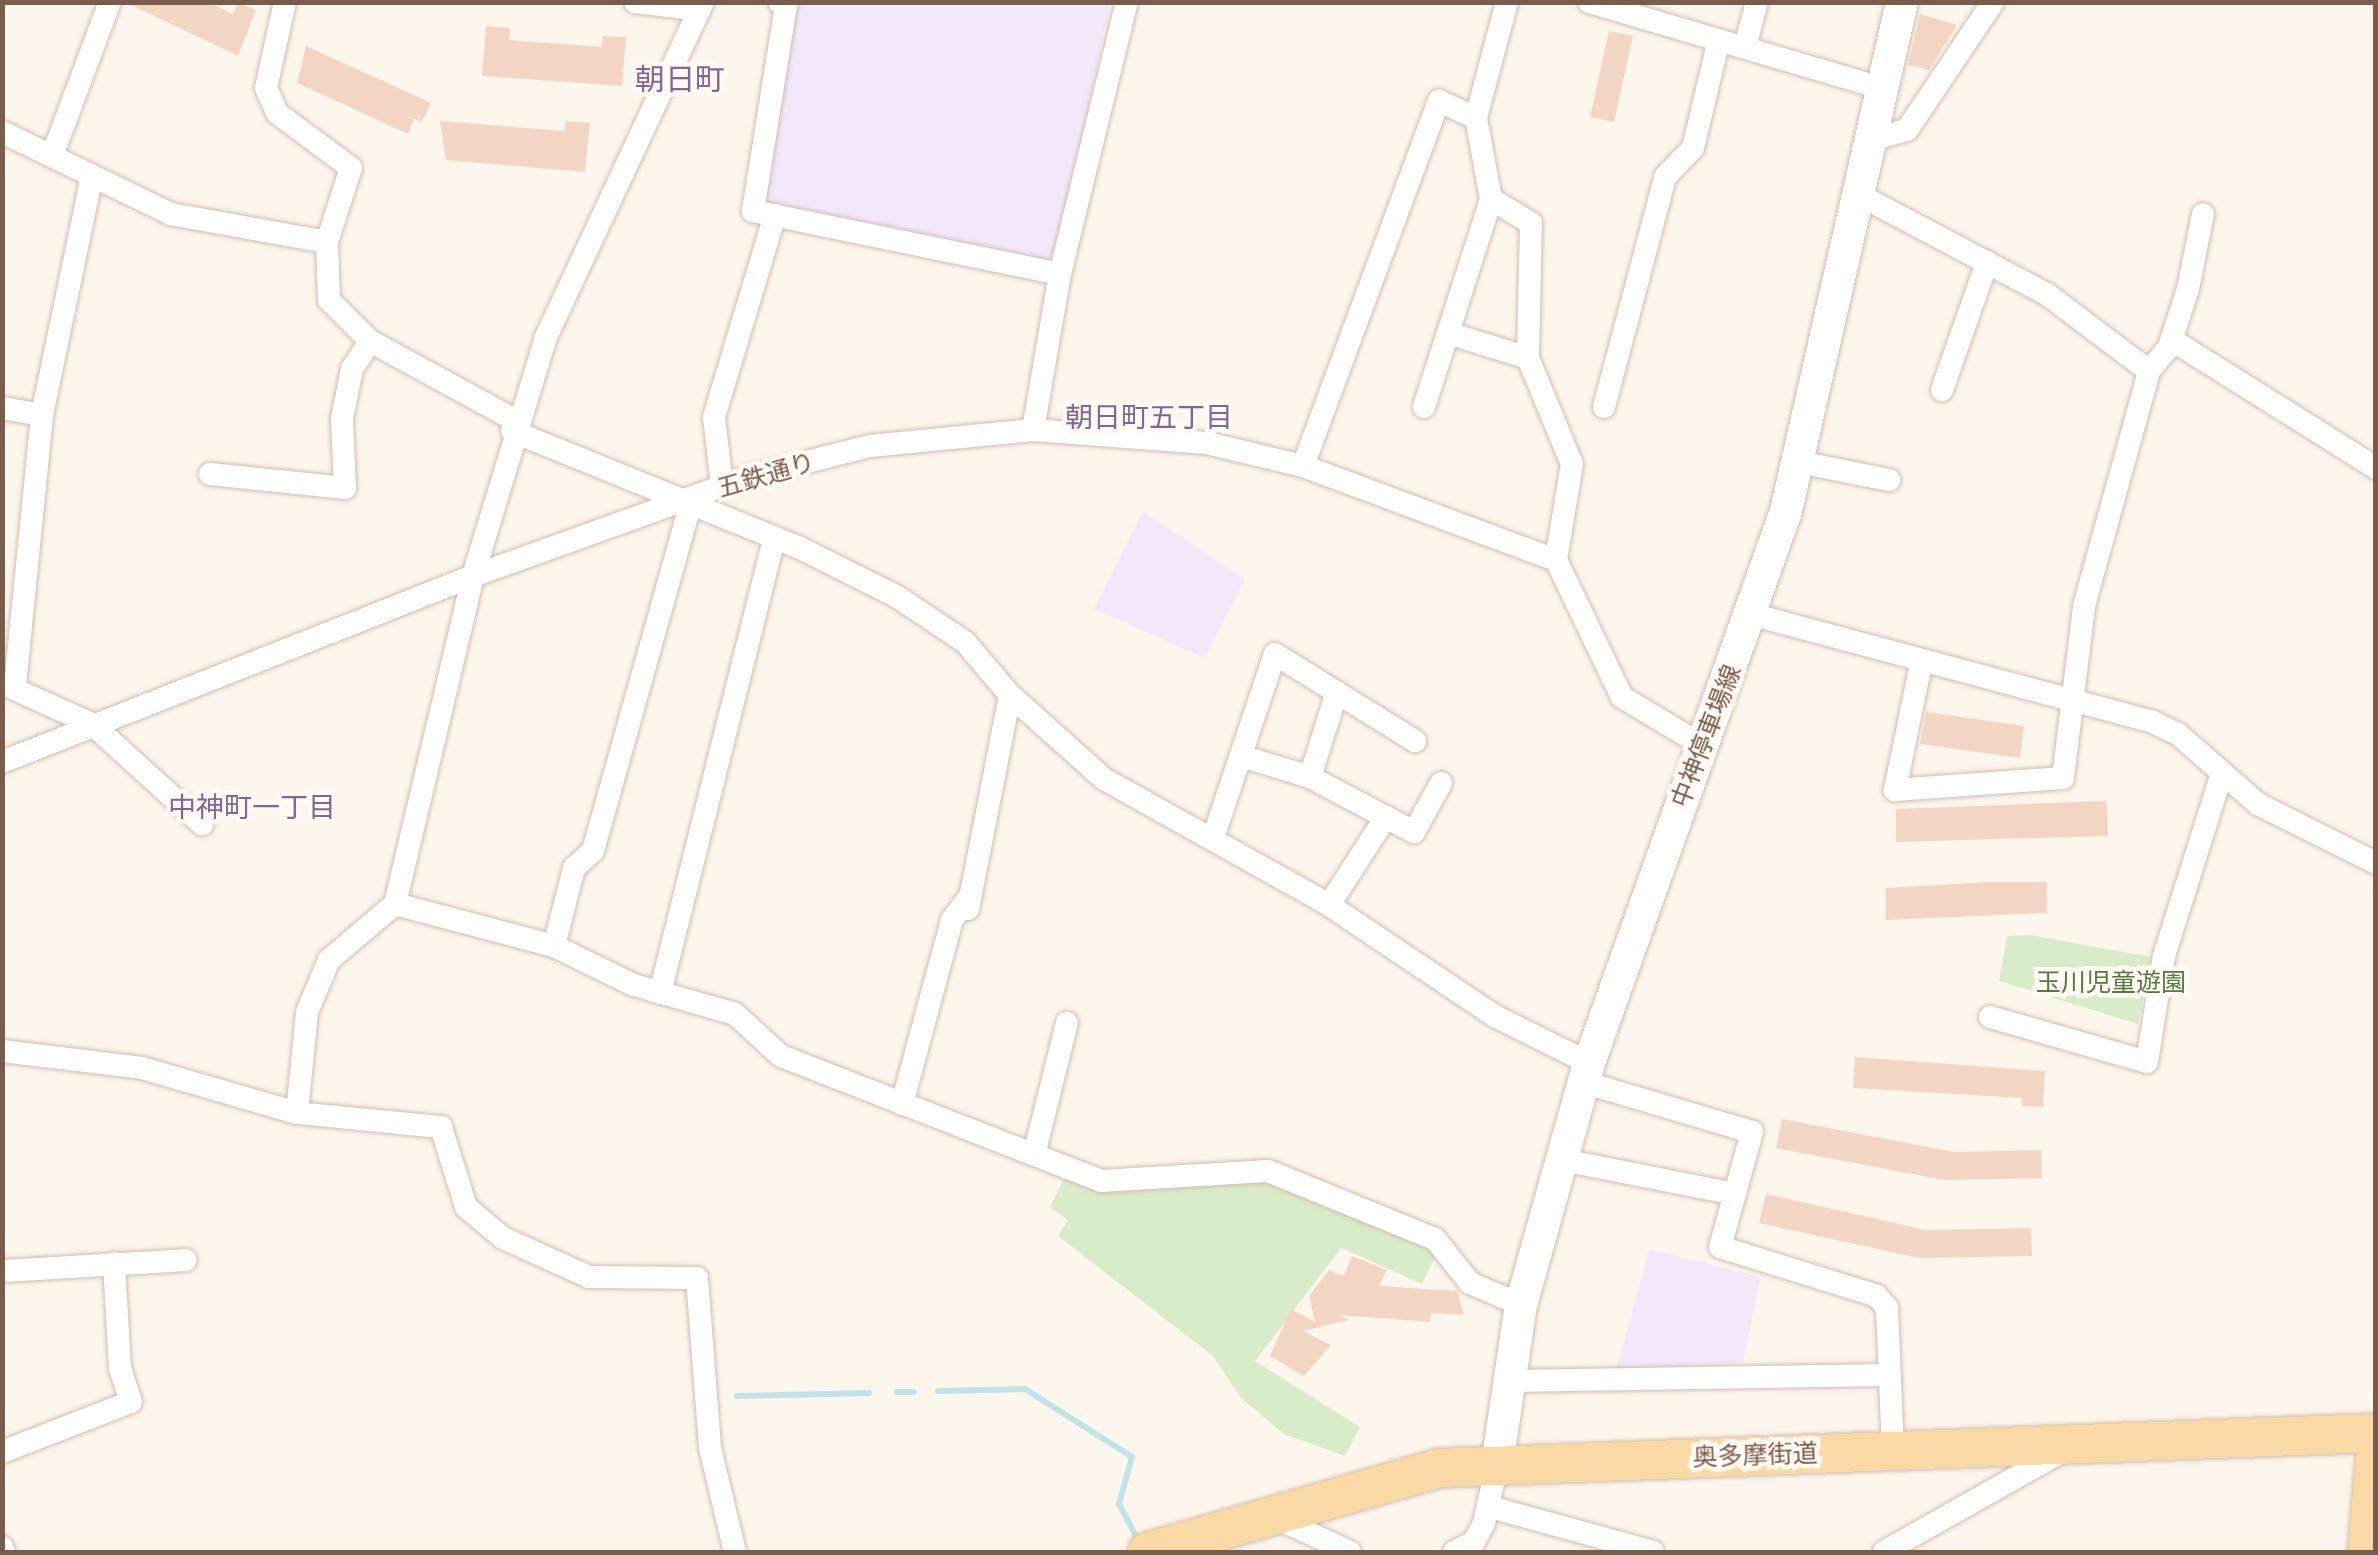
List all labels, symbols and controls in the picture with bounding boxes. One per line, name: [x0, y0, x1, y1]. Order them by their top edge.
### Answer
district label: 朝日町: [635, 61, 725, 97]
district label: 朝日町五丁目: [1065, 400, 1233, 434]
street label: 五鉄通り: [714, 447, 818, 503]
street label: 中神停車場線: [1665, 661, 1747, 811]
district label: 中神町一丁目: [168, 790, 336, 824]
park label: 玉川児童遊園: [2036, 967, 2186, 997]
street label: 奥多摩街道: [1692, 1438, 1818, 1472]

